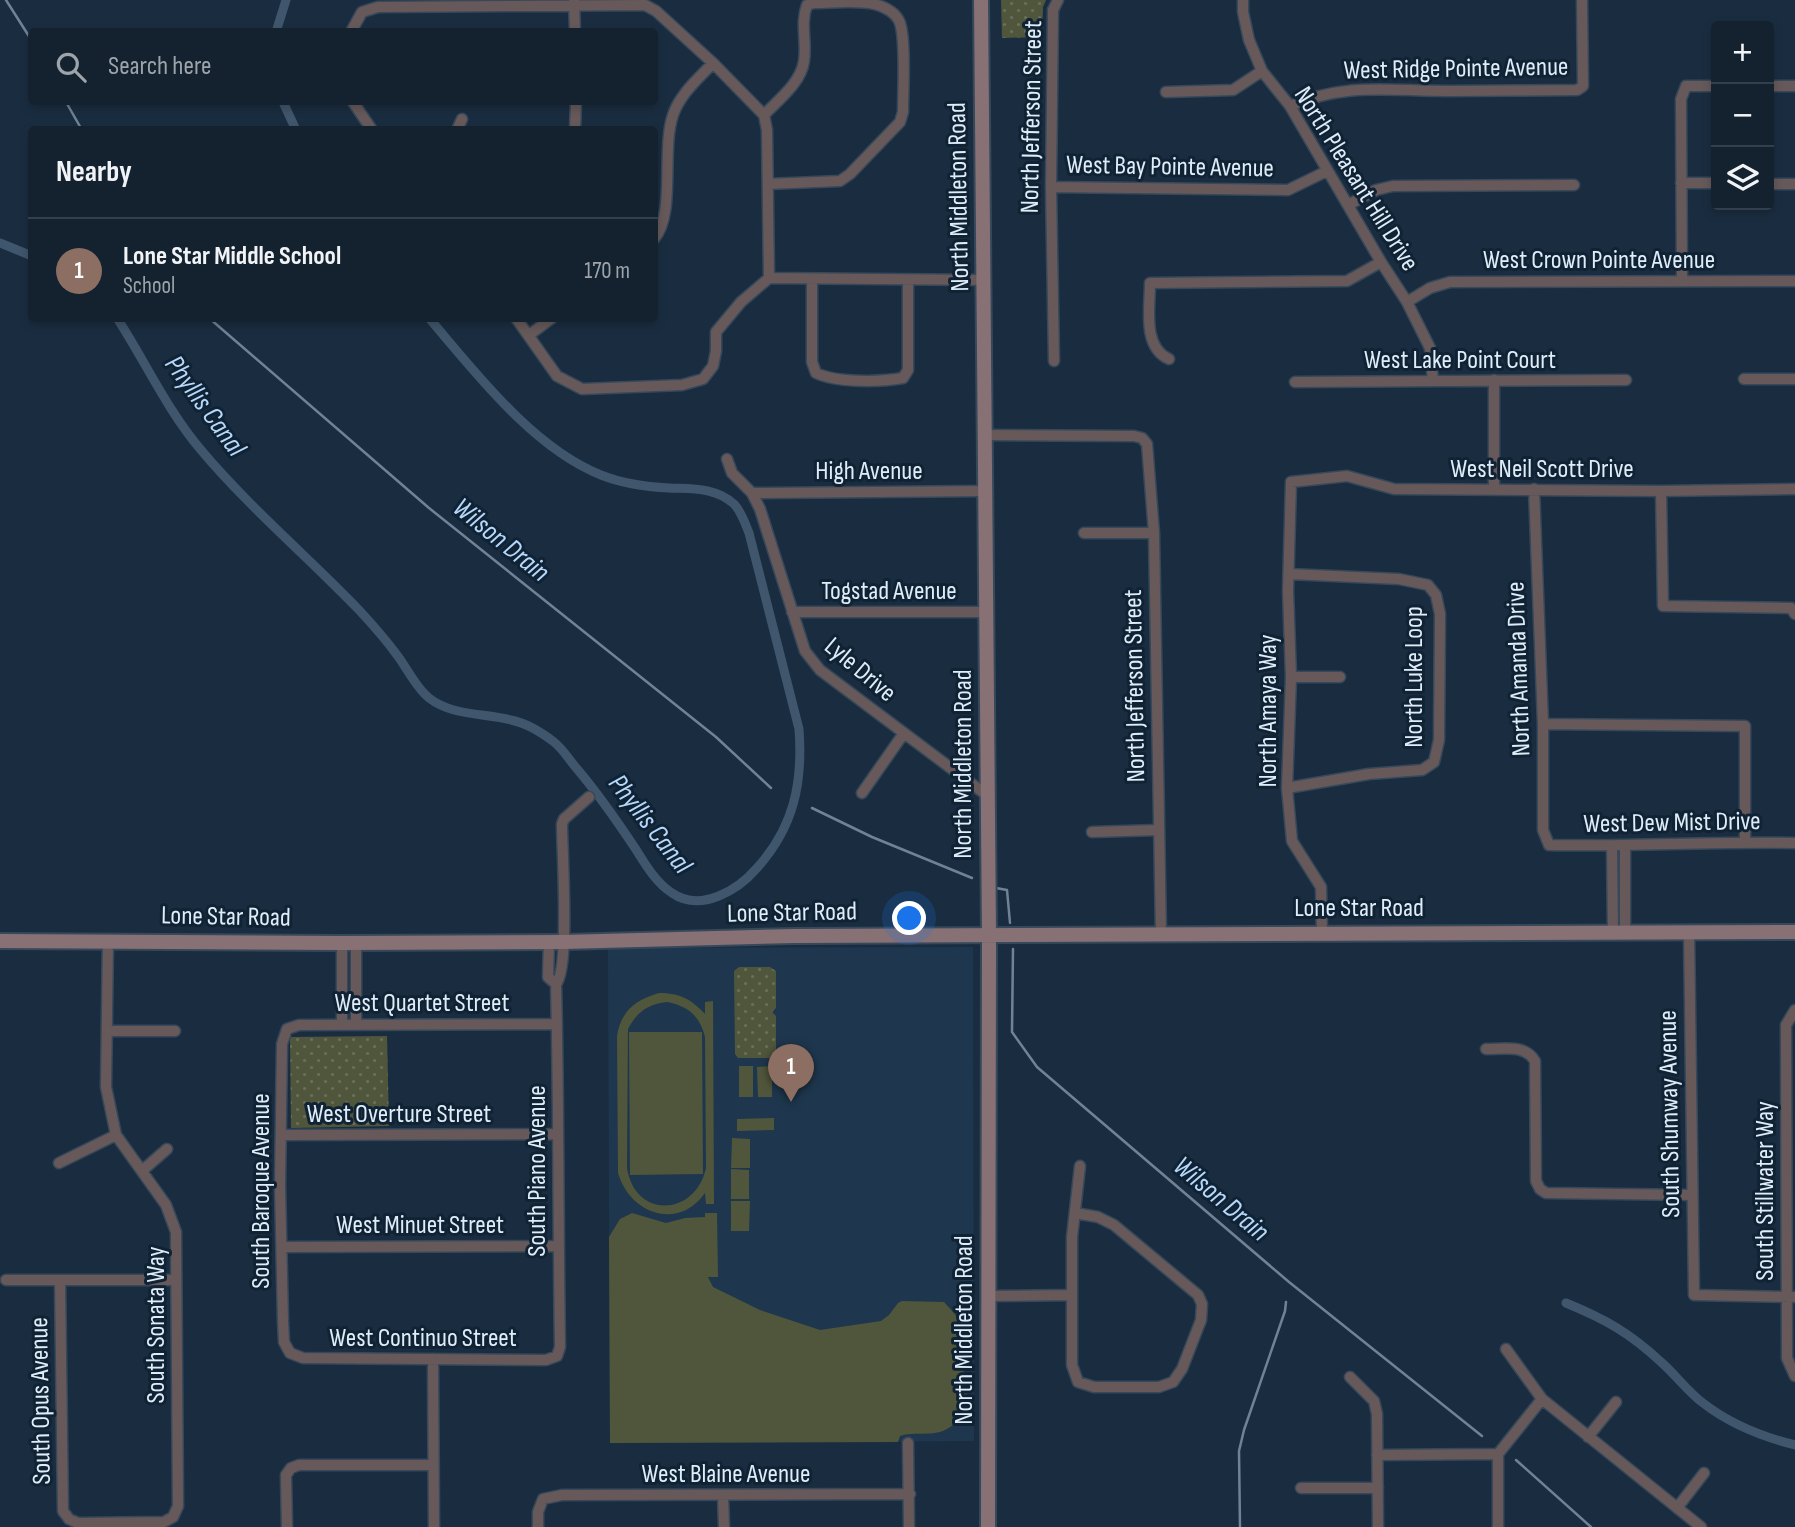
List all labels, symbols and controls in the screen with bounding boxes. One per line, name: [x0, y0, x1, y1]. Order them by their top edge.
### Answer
street label: North Jefferson Street: [1015, 20, 1049, 214]
map controls: [1711, 21, 1774, 210]
button: +: [1711, 21, 1774, 84]
search box: [28, 28, 658, 105]
icon: search: [52, 48, 90, 86]
text: Search here: [108, 51, 211, 82]
street label: West Ridge Pointe Avenue: [1343, 52, 1569, 86]
street label: North Pleasant Hill Drive: [1287, 81, 1425, 277]
button: −: [1711, 84, 1774, 147]
street label: North Middleton Road: [942, 102, 976, 292]
button: layers: [1711, 147, 1774, 210]
street label: West Bay Pointe Avenue: [1066, 150, 1274, 184]
text: Nearby: [56, 154, 132, 190]
text: Lone Star Middle School: [123, 241, 341, 272]
street label: West Crown Pointe Avenue: [1483, 245, 1715, 276]
text: 1: [74, 257, 84, 285]
text: 170 m: [584, 257, 630, 285]
text: School: [123, 272, 175, 300]
street label: West Lake Point Court: [1364, 345, 1556, 376]
water label: Phyllis Canal: [157, 349, 253, 464]
street label: West Neil Scott Drive: [1450, 454, 1634, 485]
street label: High Avenue: [815, 456, 923, 487]
water label: Wilson Drain: [446, 491, 556, 589]
street label: Togstad Avenue: [821, 576, 957, 607]
street label: North Amanda Drive: [1500, 581, 1538, 757]
street label: North Jefferson Street: [1118, 589, 1152, 783]
street label: North Luke Loop: [1399, 606, 1430, 748]
street label: Lyle Drive: [818, 631, 902, 709]
street label: North Amaya Way: [1253, 634, 1284, 788]
street label: North Middleton Road: [948, 669, 979, 859]
water label: Phyllis Canal: [601, 768, 699, 881]
street label: West Dew Mist Drive: [1583, 806, 1761, 840]
street label: Lone Star Road: [1294, 893, 1424, 924]
street label: Lone Star Road: [727, 896, 857, 930]
street label: Lone Star Road: [161, 900, 291, 934]
your location: [892, 901, 926, 935]
street label: West Quartet Street: [335, 988, 509, 1019]
street label: South Shumway Avenue: [1653, 1010, 1687, 1218]
pin: 1: [768, 1044, 814, 1102]
street label: South Piano Avenue: [522, 1085, 553, 1257]
street label: South Baroque Avenue: [246, 1093, 277, 1289]
street label: West Overture Street: [307, 1099, 491, 1130]
street label: South Stillwater Way: [1750, 1101, 1781, 1281]
water label: Wilson Drain: [1167, 1150, 1276, 1249]
street label: West Minuet Street: [336, 1210, 504, 1241]
street label: North Middleton Road: [949, 1235, 980, 1425]
street label: South Sonata Way: [141, 1246, 172, 1404]
street label: South Opus Avenue: [24, 1317, 58, 1485]
street label: West Continuo Street: [329, 1323, 517, 1354]
street label: West Blaine Avenue: [642, 1459, 810, 1490]

